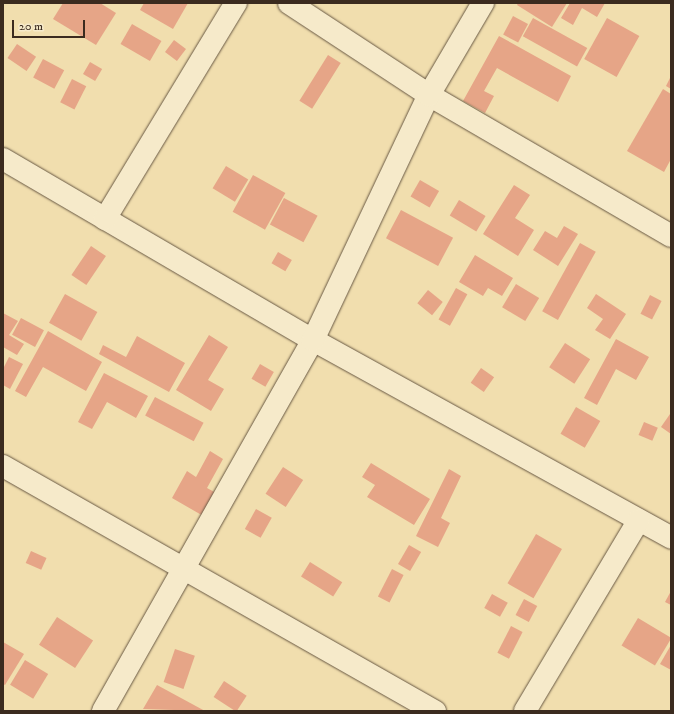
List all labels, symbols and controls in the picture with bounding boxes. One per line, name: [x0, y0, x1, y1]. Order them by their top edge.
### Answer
scale bar: [14, 12, 87, 38]
text: 20 m: [19, 19, 43, 34]

